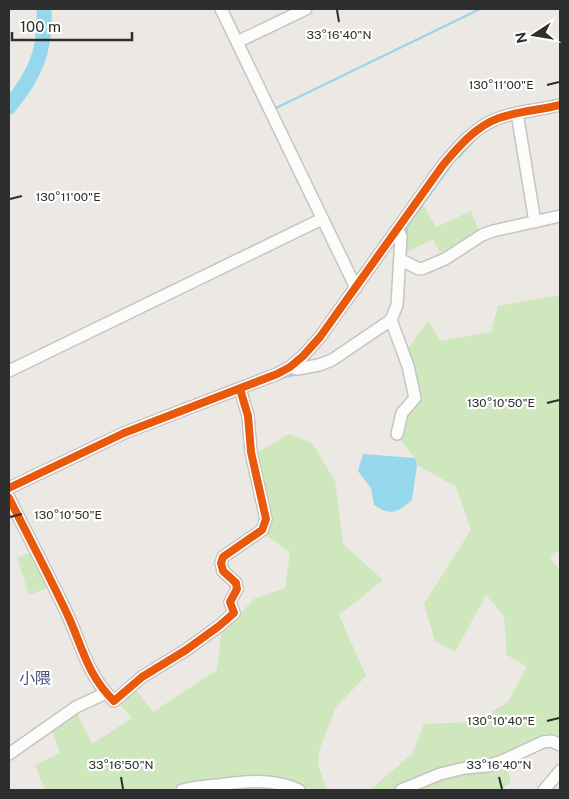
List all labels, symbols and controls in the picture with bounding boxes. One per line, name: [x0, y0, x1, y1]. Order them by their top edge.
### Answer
scale bar: [12, 10, 132, 42]
north arrow: [509, 10, 559, 60]
text: 100 m: [20, 18, 61, 35]
text: 33°16'40"N: [307, 28, 371, 42]
text: N: [512, 31, 530, 45]
text: 130°11'00"E: [468, 78, 534, 92]
text: 130°11'00"E: [35, 190, 101, 204]
text: 130°10'50"E: [467, 396, 535, 410]
text: 130°10'50"E: [34, 508, 102, 522]
district label: 小隈: [19, 669, 51, 688]
text: 130°10'40"E: [467, 714, 535, 728]
text: 33°16'50"N: [88, 758, 154, 772]
text: 33°16'40"N: [467, 758, 531, 772]

